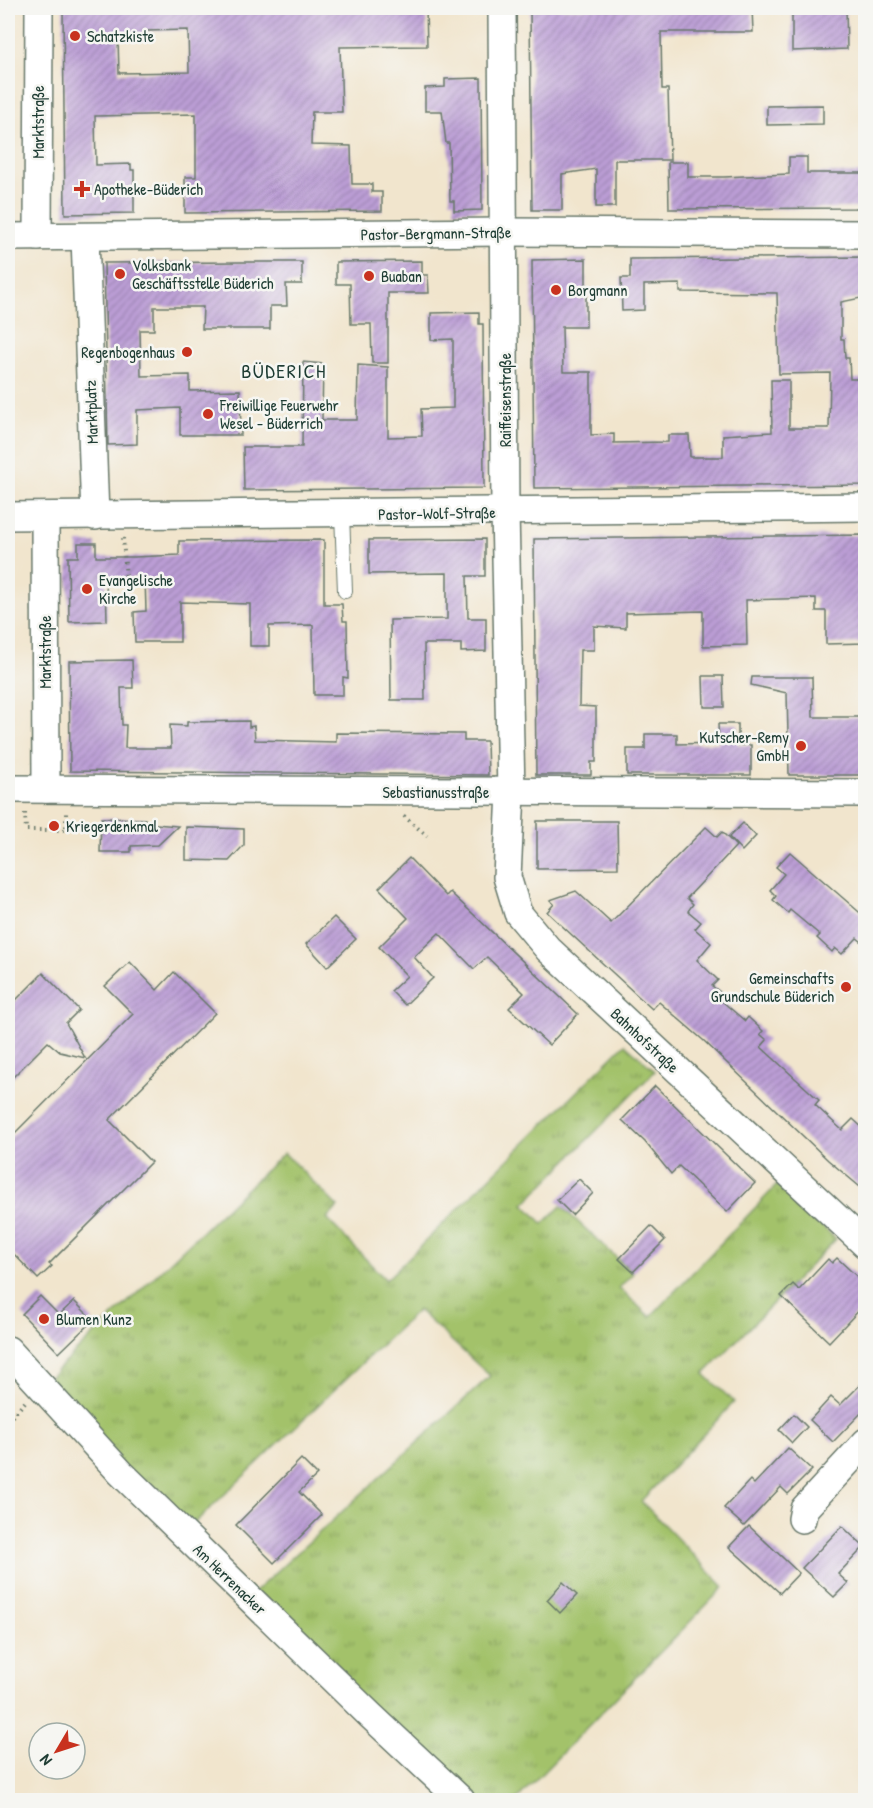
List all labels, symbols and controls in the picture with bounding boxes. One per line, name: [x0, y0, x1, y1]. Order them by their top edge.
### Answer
place label: Schatzkiste: [87, 25, 155, 47]
marker: Schatzkiste: [68, 29, 82, 43]
street label: Marktstraße: [27, 85, 49, 159]
place label: Apotheke-Büderich: [94, 178, 203, 200]
marker: Apotheke-Büderich: [75, 182, 89, 196]
street label: Pastor-Bergmann-Straße: [360, 221, 512, 245]
place label: Volksbank Geschäftsstelle Büderich: [132, 254, 274, 294]
place label: Buaban: [381, 265, 422, 287]
marker: Volksbank Geschäftsstelle Büderich: [113, 267, 127, 281]
marker: Buaban: [362, 269, 376, 283]
place label: Borgmann: [568, 279, 627, 301]
marker: Borgmann: [549, 283, 563, 297]
place label: Regenbogenhaus: [81, 341, 175, 363]
marker: Regenbogenhaus: [180, 345, 194, 359]
street label: Raiffeisenstraße: [494, 352, 516, 447]
district label: BÜDERICH: [241, 357, 327, 384]
street label: Marktplatz: [79, 380, 103, 444]
place label: Freiwillige Feuerwehr Wesel - Büderrich: [219, 394, 339, 434]
marker: Freiwillige Feuerwehr Wesel - Büderrich: [201, 407, 215, 421]
street label: Pastor-Wolf-Straße: [378, 501, 497, 525]
place label: Evangelische Kirche: [99, 569, 173, 609]
marker: Evangelische Kirche: [80, 582, 94, 596]
street label: Marktstraße: [34, 615, 56, 689]
place label: Kutscher-Remy GmbH: [699, 726, 789, 766]
marker: Kutscher-Remy GmbH: [794, 739, 808, 753]
street label: Sebastianusstraße: [383, 781, 490, 803]
place label: Kriegerdenkmal: [66, 815, 159, 837]
marker: Kriegerdenkmal: [47, 819, 61, 833]
place label: Gemeinschafts Grundschule Büderich: [711, 967, 834, 1007]
marker: Gemeinschafts Grundschule Büderich: [839, 980, 853, 994]
street label: Bahnhofstraße: [606, 1003, 684, 1078]
place label: Blumen Kunz: [56, 1308, 132, 1330]
marker: Blumen Kunz: [37, 1312, 51, 1326]
street label: Am Herrenacker: [189, 1539, 271, 1619]
north arrow: [27, 1721, 87, 1781]
text: N: [34, 1750, 57, 1771]

